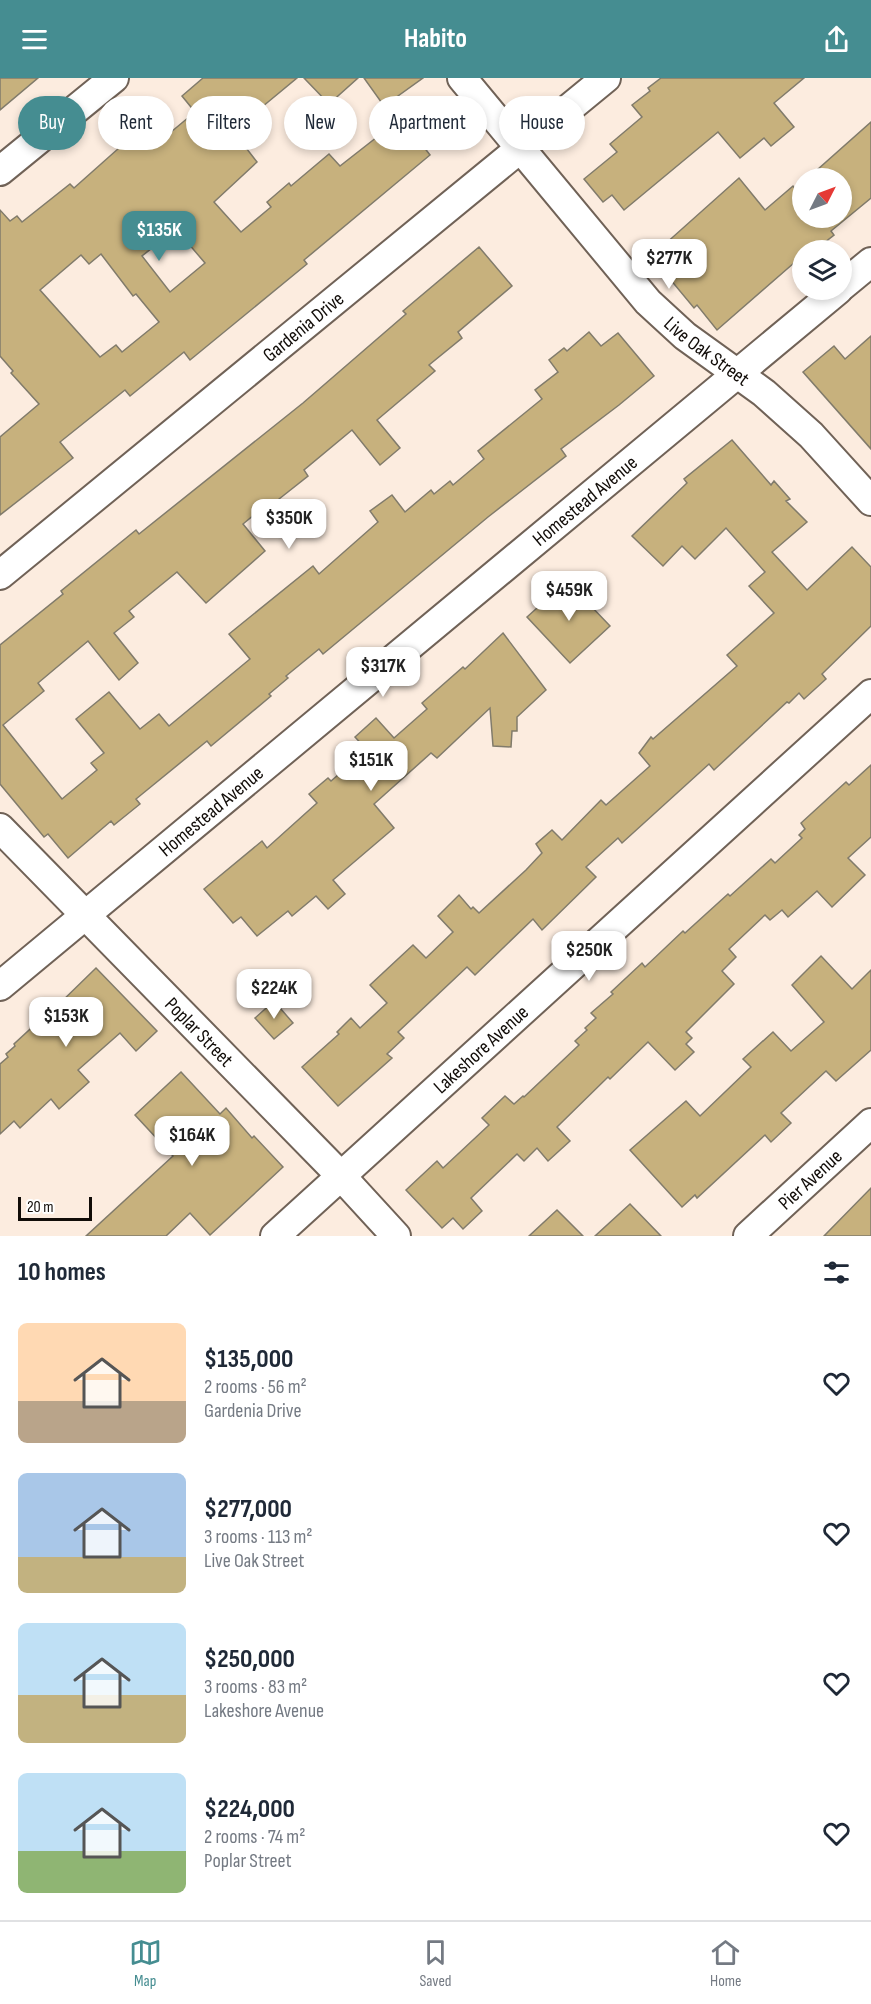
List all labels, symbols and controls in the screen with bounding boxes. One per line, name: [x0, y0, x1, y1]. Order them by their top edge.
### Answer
icon: menu: [18, 23, 51, 56]
text: Habito: [404, 23, 467, 55]
icon: share: [820, 23, 853, 56]
chip: Buy: [18, 96, 86, 150]
chip: Rent: [98, 96, 174, 150]
chip: Filters: [186, 96, 272, 150]
chip: New: [284, 96, 357, 150]
chip: Apartment: [369, 96, 487, 150]
chip: House: [499, 96, 585, 150]
north arrow: [792, 168, 852, 228]
map controls: [792, 168, 852, 300]
pin: $135K: [117, 211, 201, 262]
text: $135K: [136, 218, 182, 242]
pin: $277K: [627, 239, 711, 290]
button: layers: [792, 240, 852, 300]
text: $277K: [646, 246, 692, 270]
street label: Gardenia Drive: [258, 287, 349, 367]
street label: Live Oak Street: [659, 312, 754, 391]
street label: Homestead Avenue: [528, 451, 642, 552]
pin: $350K: [247, 499, 331, 550]
text: $350K: [265, 506, 313, 530]
pin: $459K: [527, 571, 611, 622]
text: $459K: [545, 578, 593, 602]
pin: $317K: [341, 647, 425, 698]
text: $317K: [360, 654, 406, 678]
pin: $151K: [329, 741, 413, 792]
text: $151K: [349, 748, 393, 772]
street label: Homestead Avenue: [154, 761, 269, 862]
pin: $250K: [547, 931, 631, 982]
text: $250K: [565, 938, 613, 962]
pin: $224K: [232, 969, 316, 1020]
text: $224K: [251, 976, 297, 1000]
street label: Poplar Street: [160, 993, 238, 1072]
pin: $153K: [24, 997, 108, 1048]
street label: Lakeshore Avenue: [429, 1000, 534, 1099]
text: $153K: [43, 1004, 89, 1028]
pin: $164K: [150, 1116, 234, 1167]
text: $164K: [169, 1123, 215, 1147]
street label: Pier Avenue: [774, 1145, 847, 1215]
scale bar: [18, 1194, 92, 1222]
text: 20 m: [27, 1198, 54, 1217]
icon: filters: [820, 1256, 853, 1289]
text: 10 homes: [18, 1257, 106, 1288]
text: $135,000: [204, 1344, 293, 1375]
icon: home: [66, 1347, 138, 1419]
icon: heart: [820, 1367, 853, 1400]
text: 2 rooms · 56 m²: [204, 1375, 307, 1399]
text: Gardenia Drive: [204, 1399, 301, 1423]
text: $277,000: [204, 1494, 292, 1525]
icon: home: [66, 1497, 138, 1569]
icon: heart: [820, 1517, 853, 1550]
text: 3 rooms · 113 m²: [204, 1525, 313, 1549]
text: Live Oak Street: [204, 1549, 304, 1573]
text: $250,000: [204, 1644, 295, 1675]
icon: home: [66, 1647, 138, 1719]
icon: heart: [820, 1667, 853, 1700]
text: 3 rooms · 83 m²: [204, 1675, 307, 1699]
text: Lakeshore Avenue: [204, 1699, 324, 1723]
text: $224,000: [204, 1794, 295, 1825]
icon: home: [66, 1797, 138, 1869]
icon: heart: [820, 1817, 853, 1850]
text: 2 rooms · 74 m²: [204, 1825, 305, 1849]
text: Poplar Street: [204, 1849, 292, 1873]
tab: Map: [129, 1936, 162, 1991]
tab: Saved: [419, 1936, 452, 1991]
tab: Home: [709, 1936, 742, 1991]

